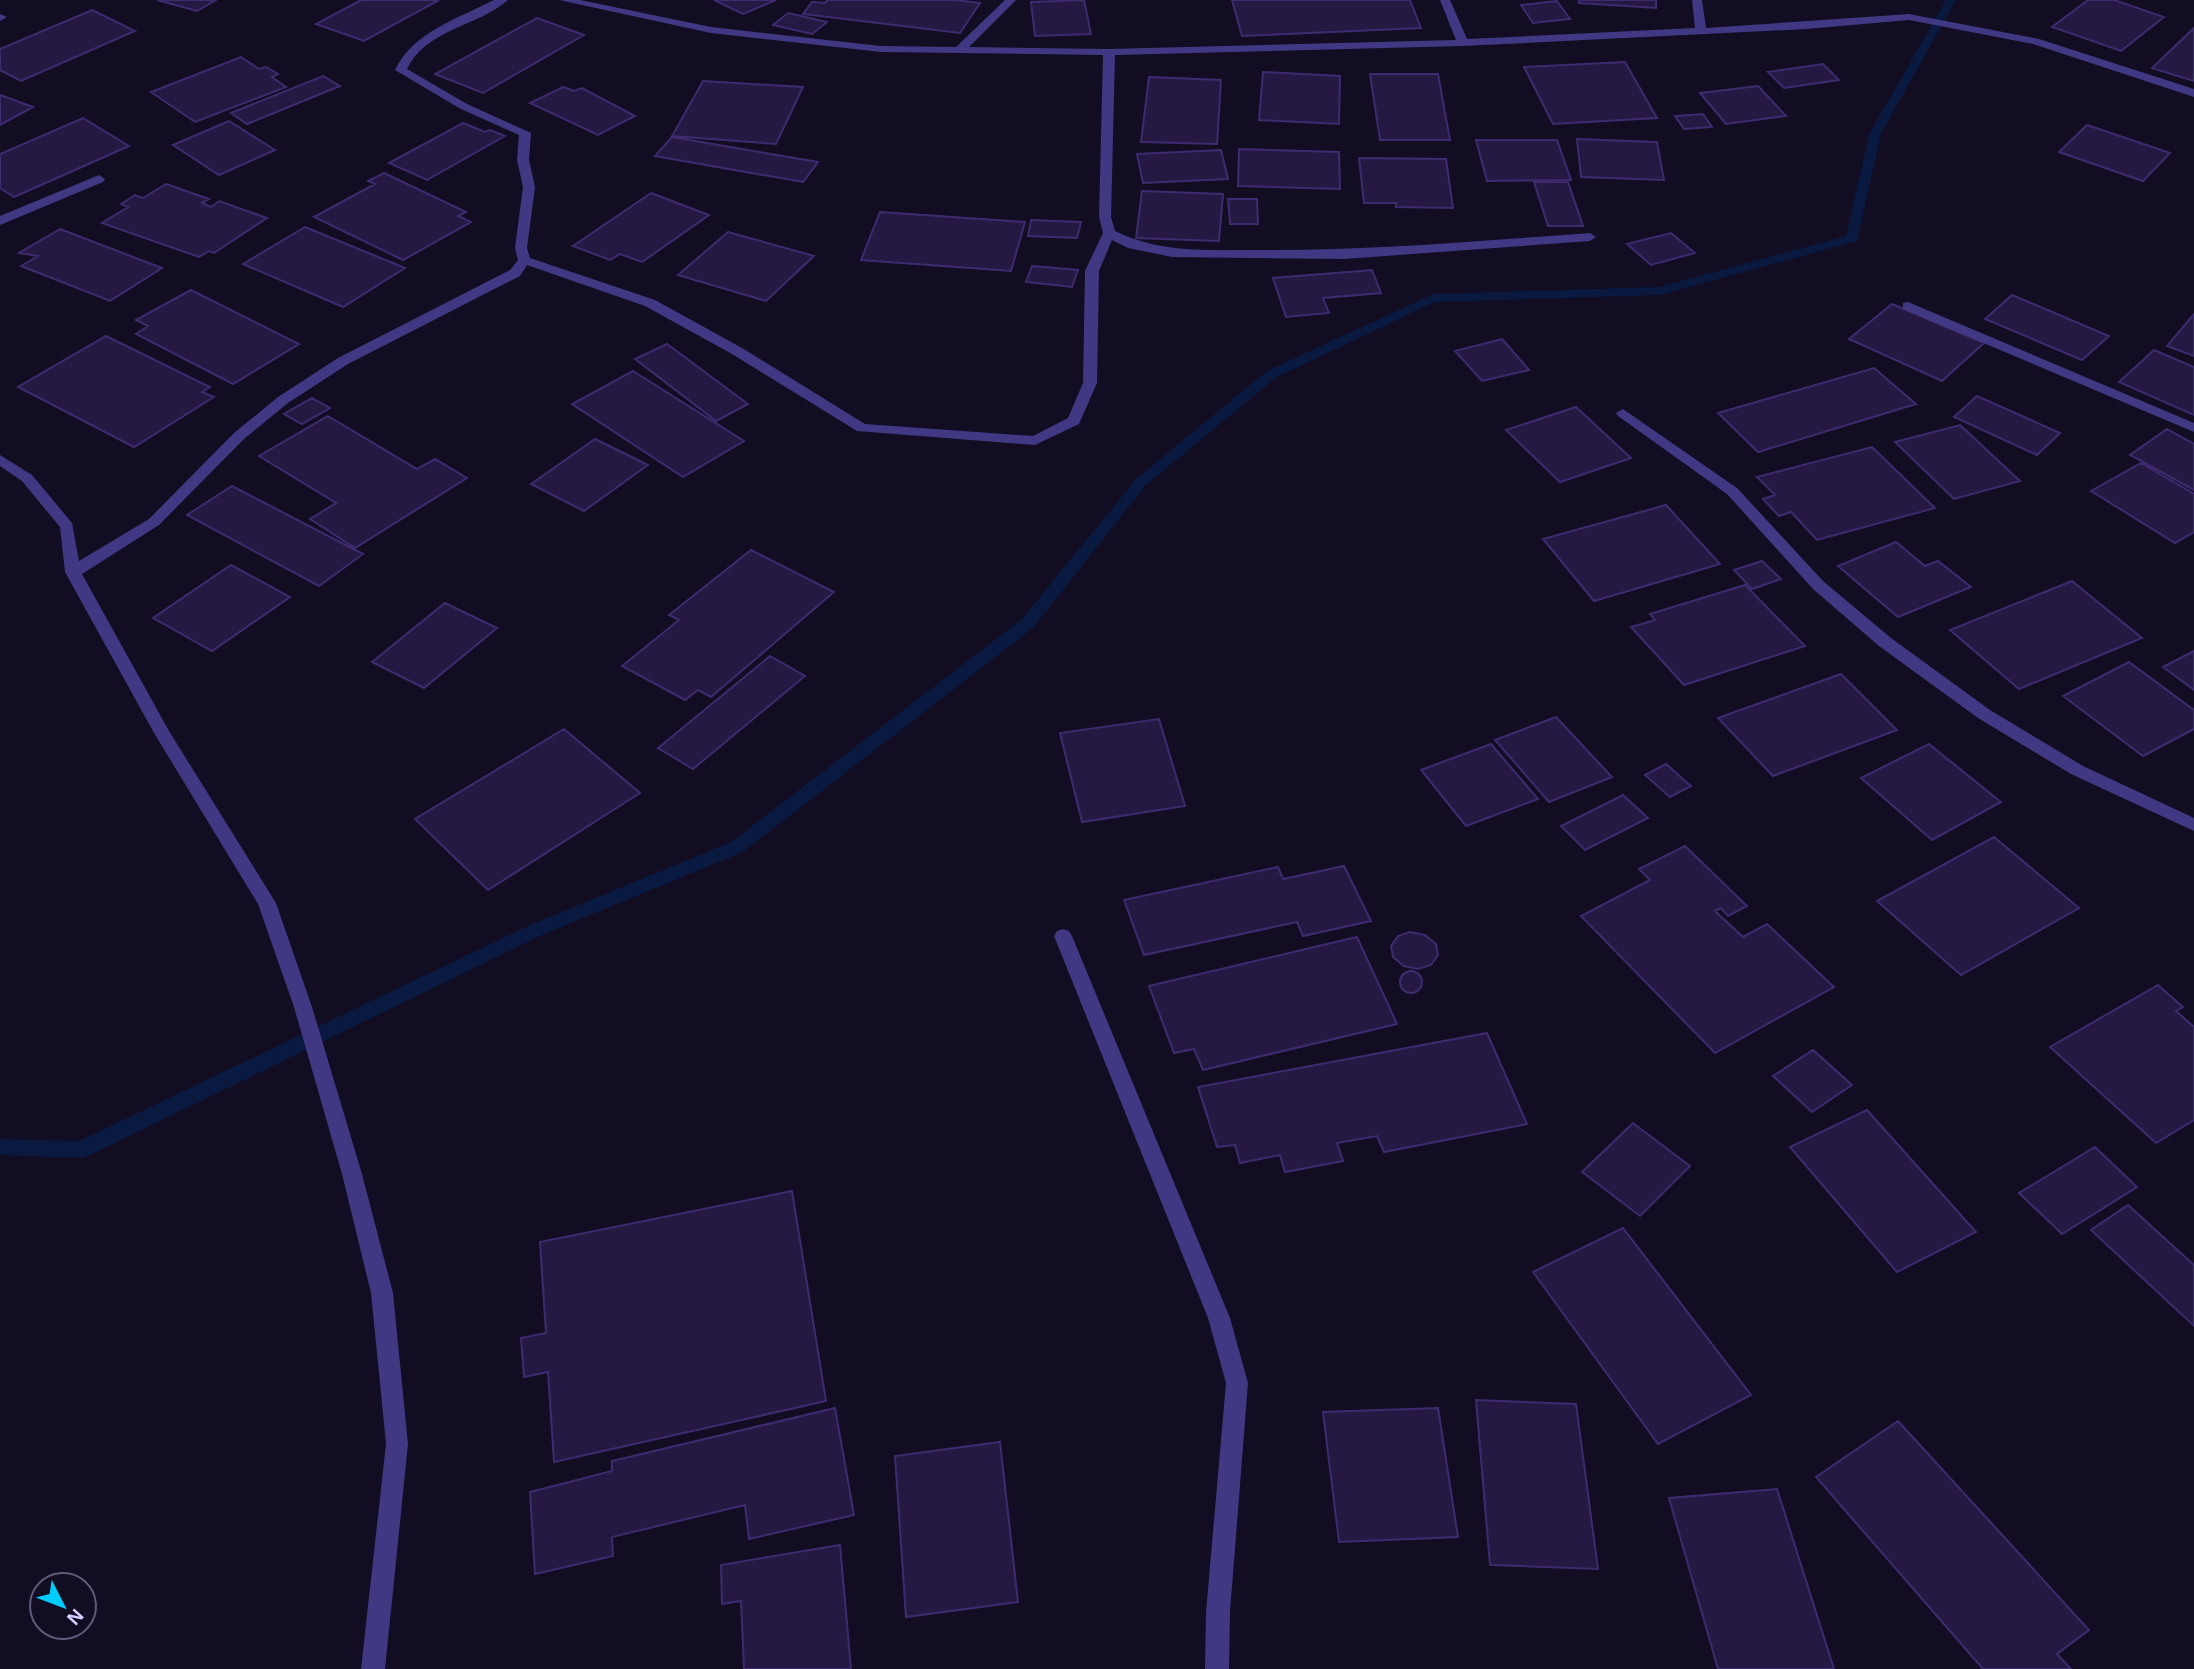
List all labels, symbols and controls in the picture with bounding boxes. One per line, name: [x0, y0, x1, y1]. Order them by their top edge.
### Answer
north arrow: [28, 1571, 98, 1641]
text: N: [63, 1605, 88, 1629]

